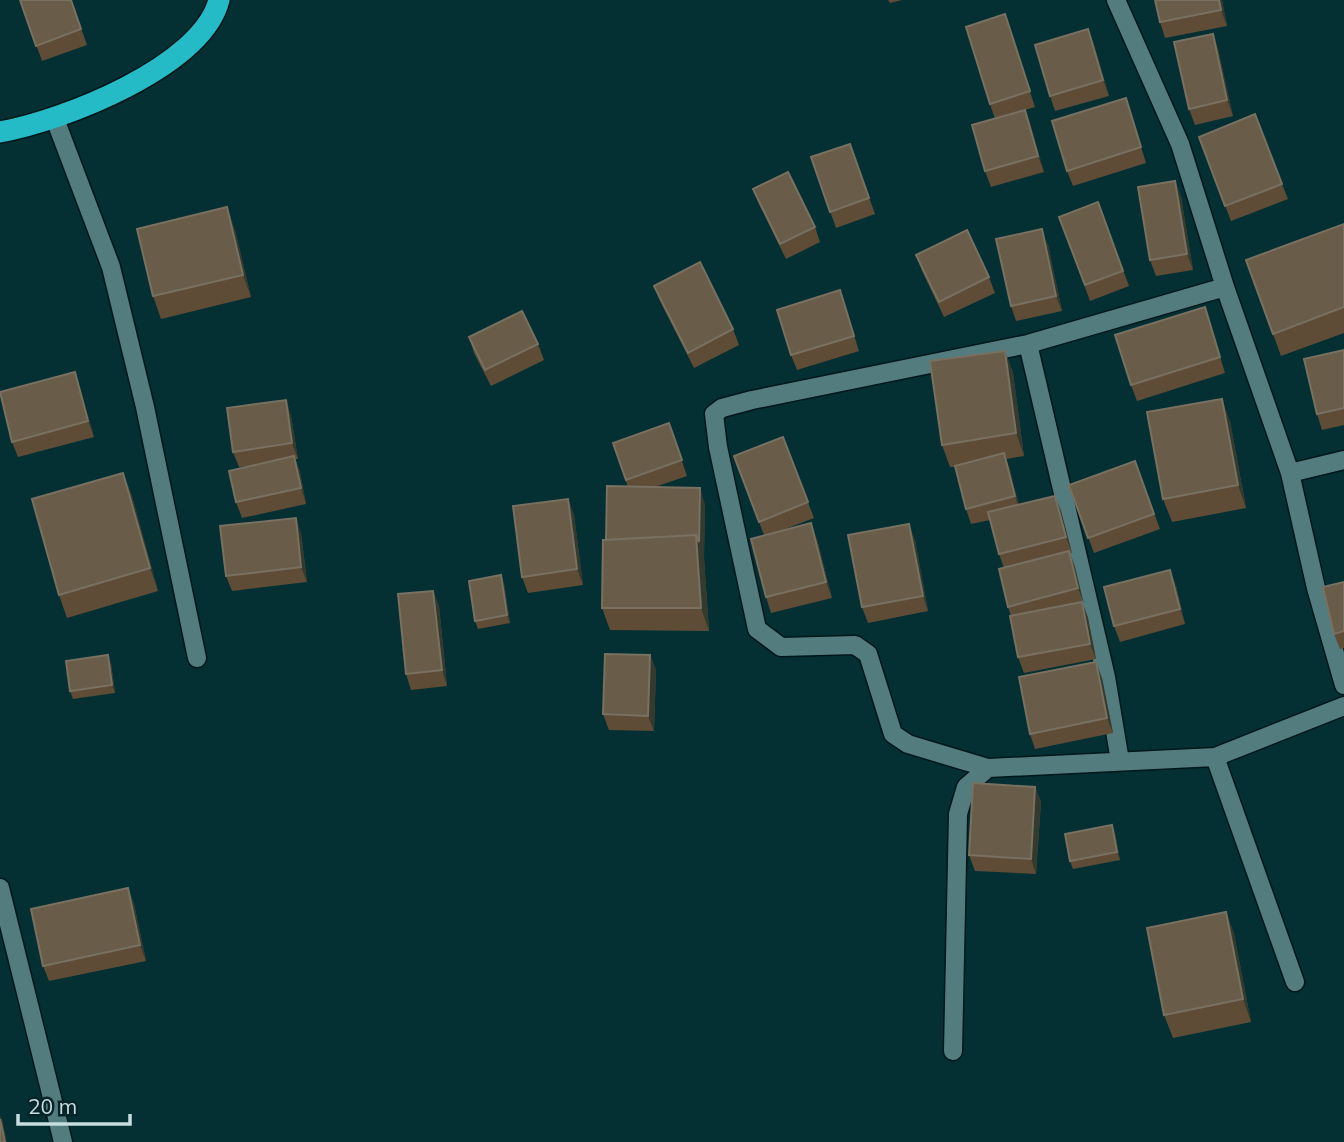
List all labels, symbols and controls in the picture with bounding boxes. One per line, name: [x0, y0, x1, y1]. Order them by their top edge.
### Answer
scale bar: [18, 1082, 130, 1126]
text: 20 m: [28, 1093, 77, 1119]

